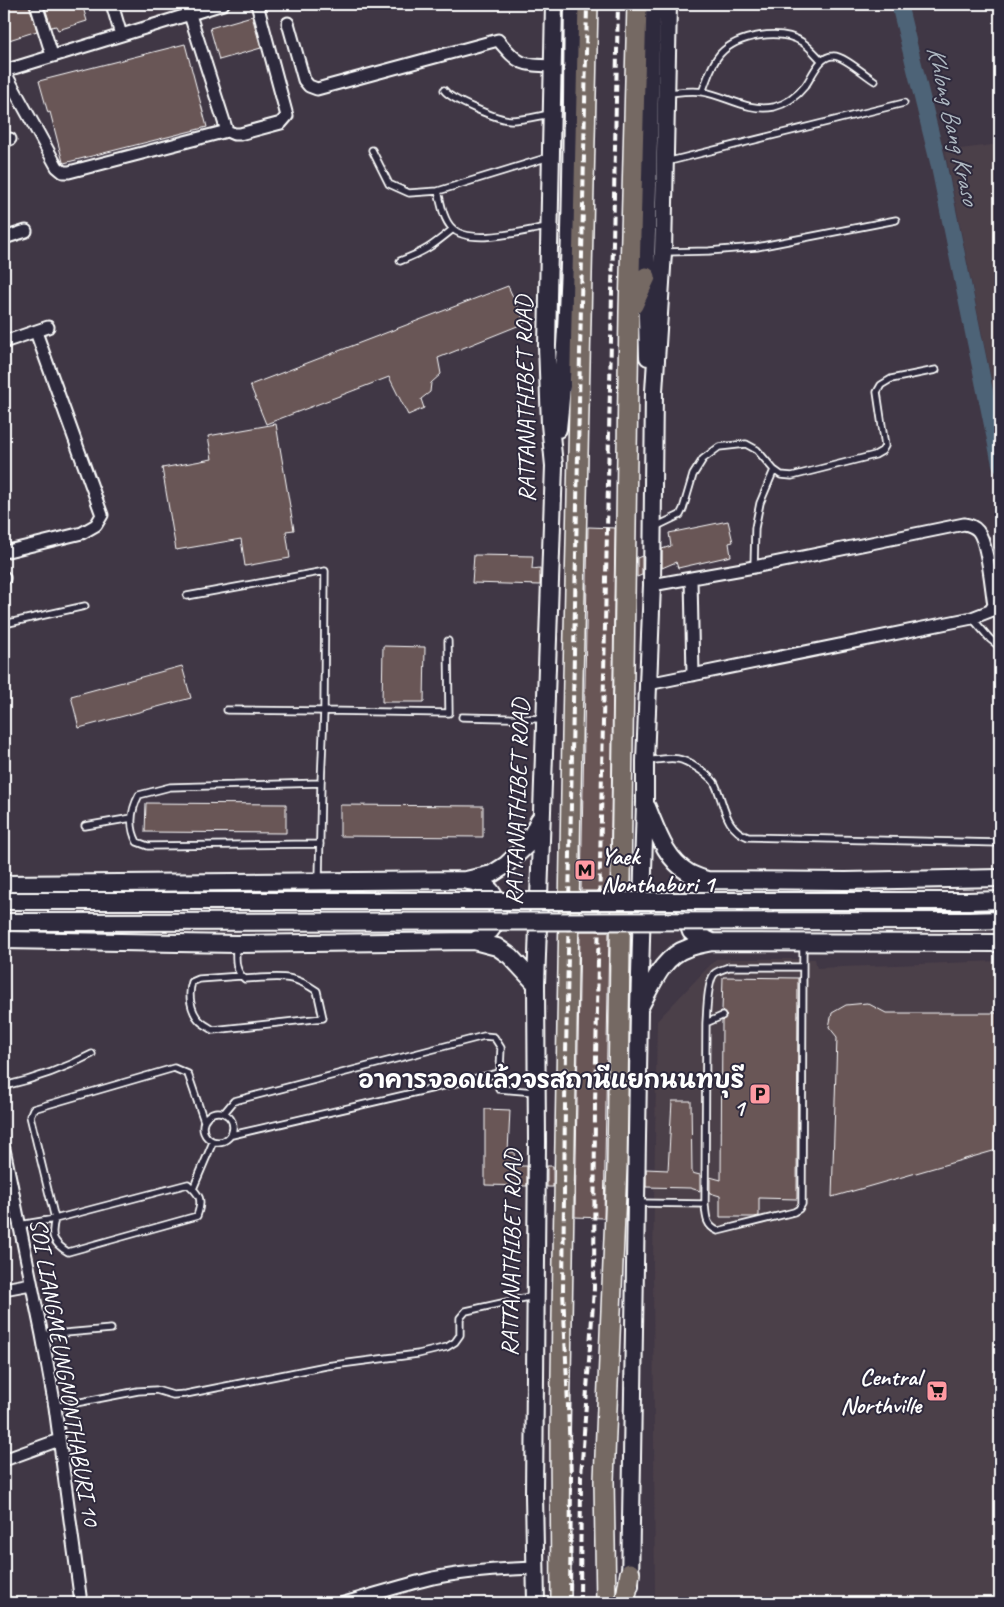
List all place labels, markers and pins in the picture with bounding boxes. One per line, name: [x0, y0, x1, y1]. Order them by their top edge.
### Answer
place label: Yaek Nonthaburi 1: [601, 841, 717, 899]
metro station icon: Yaek Nonthaburi 1: [573, 858, 597, 882]
place label: อาคารจอดแล้วจรสถานีแยกนนทบุรี 1: [358, 1063, 747, 1123]
parking icon: อาคารจอดแล้วจรสถานีแยกนนทบุรี 1: [748, 1082, 772, 1106]
place label: Central Northville: [841, 1362, 926, 1420]
supermarket icon: Central Northville: [925, 1379, 949, 1403]

